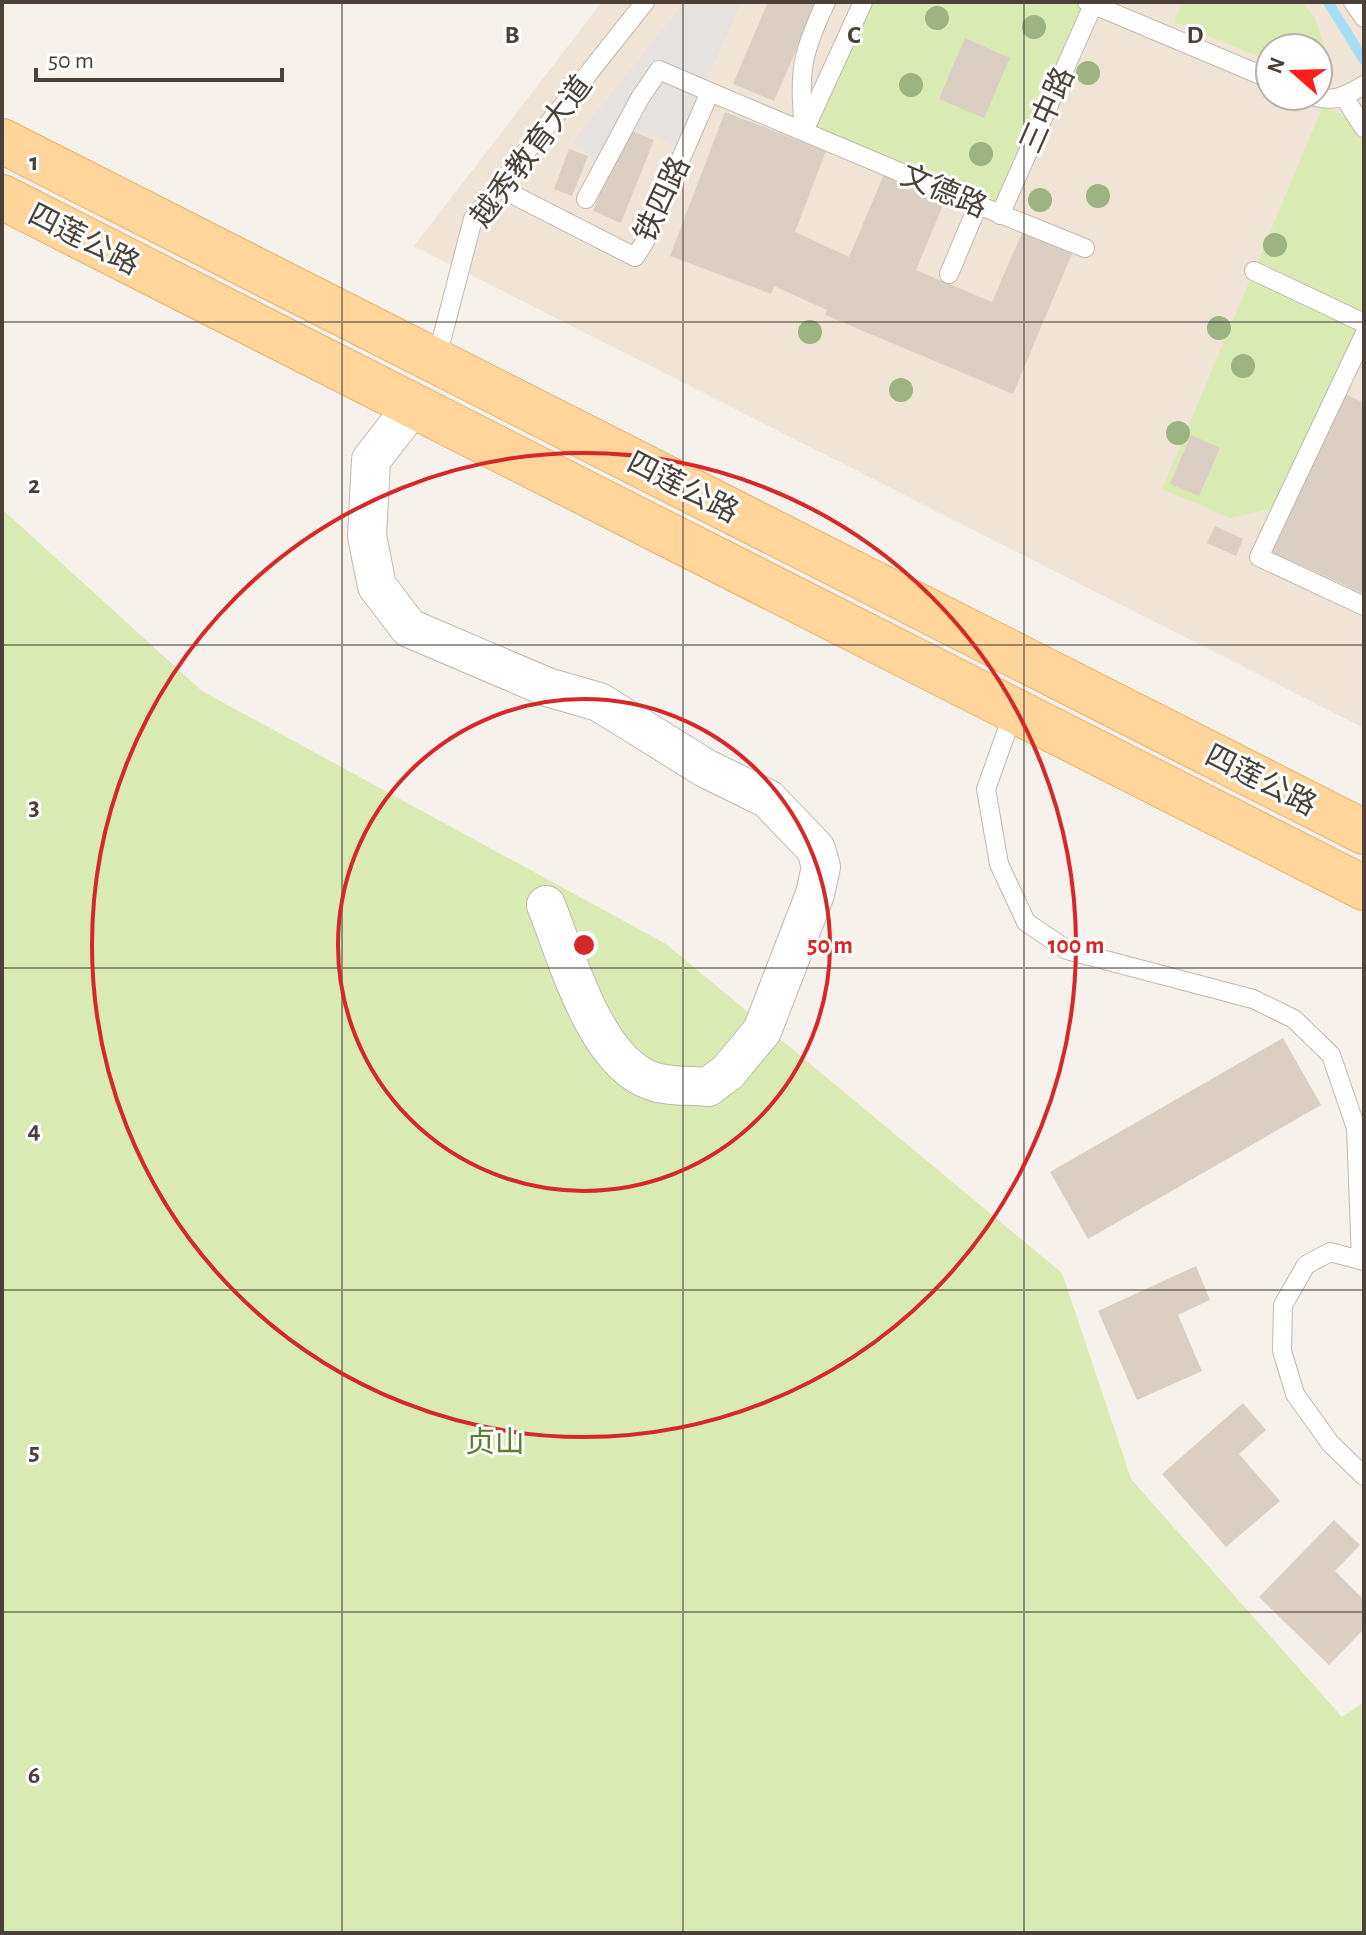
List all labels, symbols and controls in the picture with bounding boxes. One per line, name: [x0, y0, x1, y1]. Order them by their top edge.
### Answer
text: B: [504, 22, 520, 48]
text: C: [847, 22, 861, 48]
text: D: [1186, 22, 1204, 48]
scale bar: [36, 32, 282, 82]
north arrow: [1254, 32, 1334, 112]
text: 50 m: [48, 49, 94, 73]
text: N: [1263, 55, 1289, 76]
street label: 三中路: [1014, 62, 1080, 158]
street label: 越秀教育大道: [464, 69, 598, 233]
text: 1: [29, 149, 39, 175]
street label: 铁四路: [628, 151, 696, 247]
street label: 文德路: [896, 159, 992, 223]
street label: 四莲公路: [23, 198, 145, 280]
street label: 四莲公路: [622, 446, 744, 528]
text: 2: [28, 472, 40, 498]
street label: 四莲公路: [1200, 739, 1322, 821]
text: 3: [28, 794, 40, 820]
centre of rings: [570, 931, 598, 959]
text: 50 m: [807, 934, 853, 958]
text: 100 m: [1048, 934, 1104, 958]
text: 4: [27, 1117, 41, 1143]
park label: 贞山: [465, 1427, 525, 1458]
text: 5: [28, 1439, 40, 1465]
text: 6: [28, 1762, 40, 1788]

